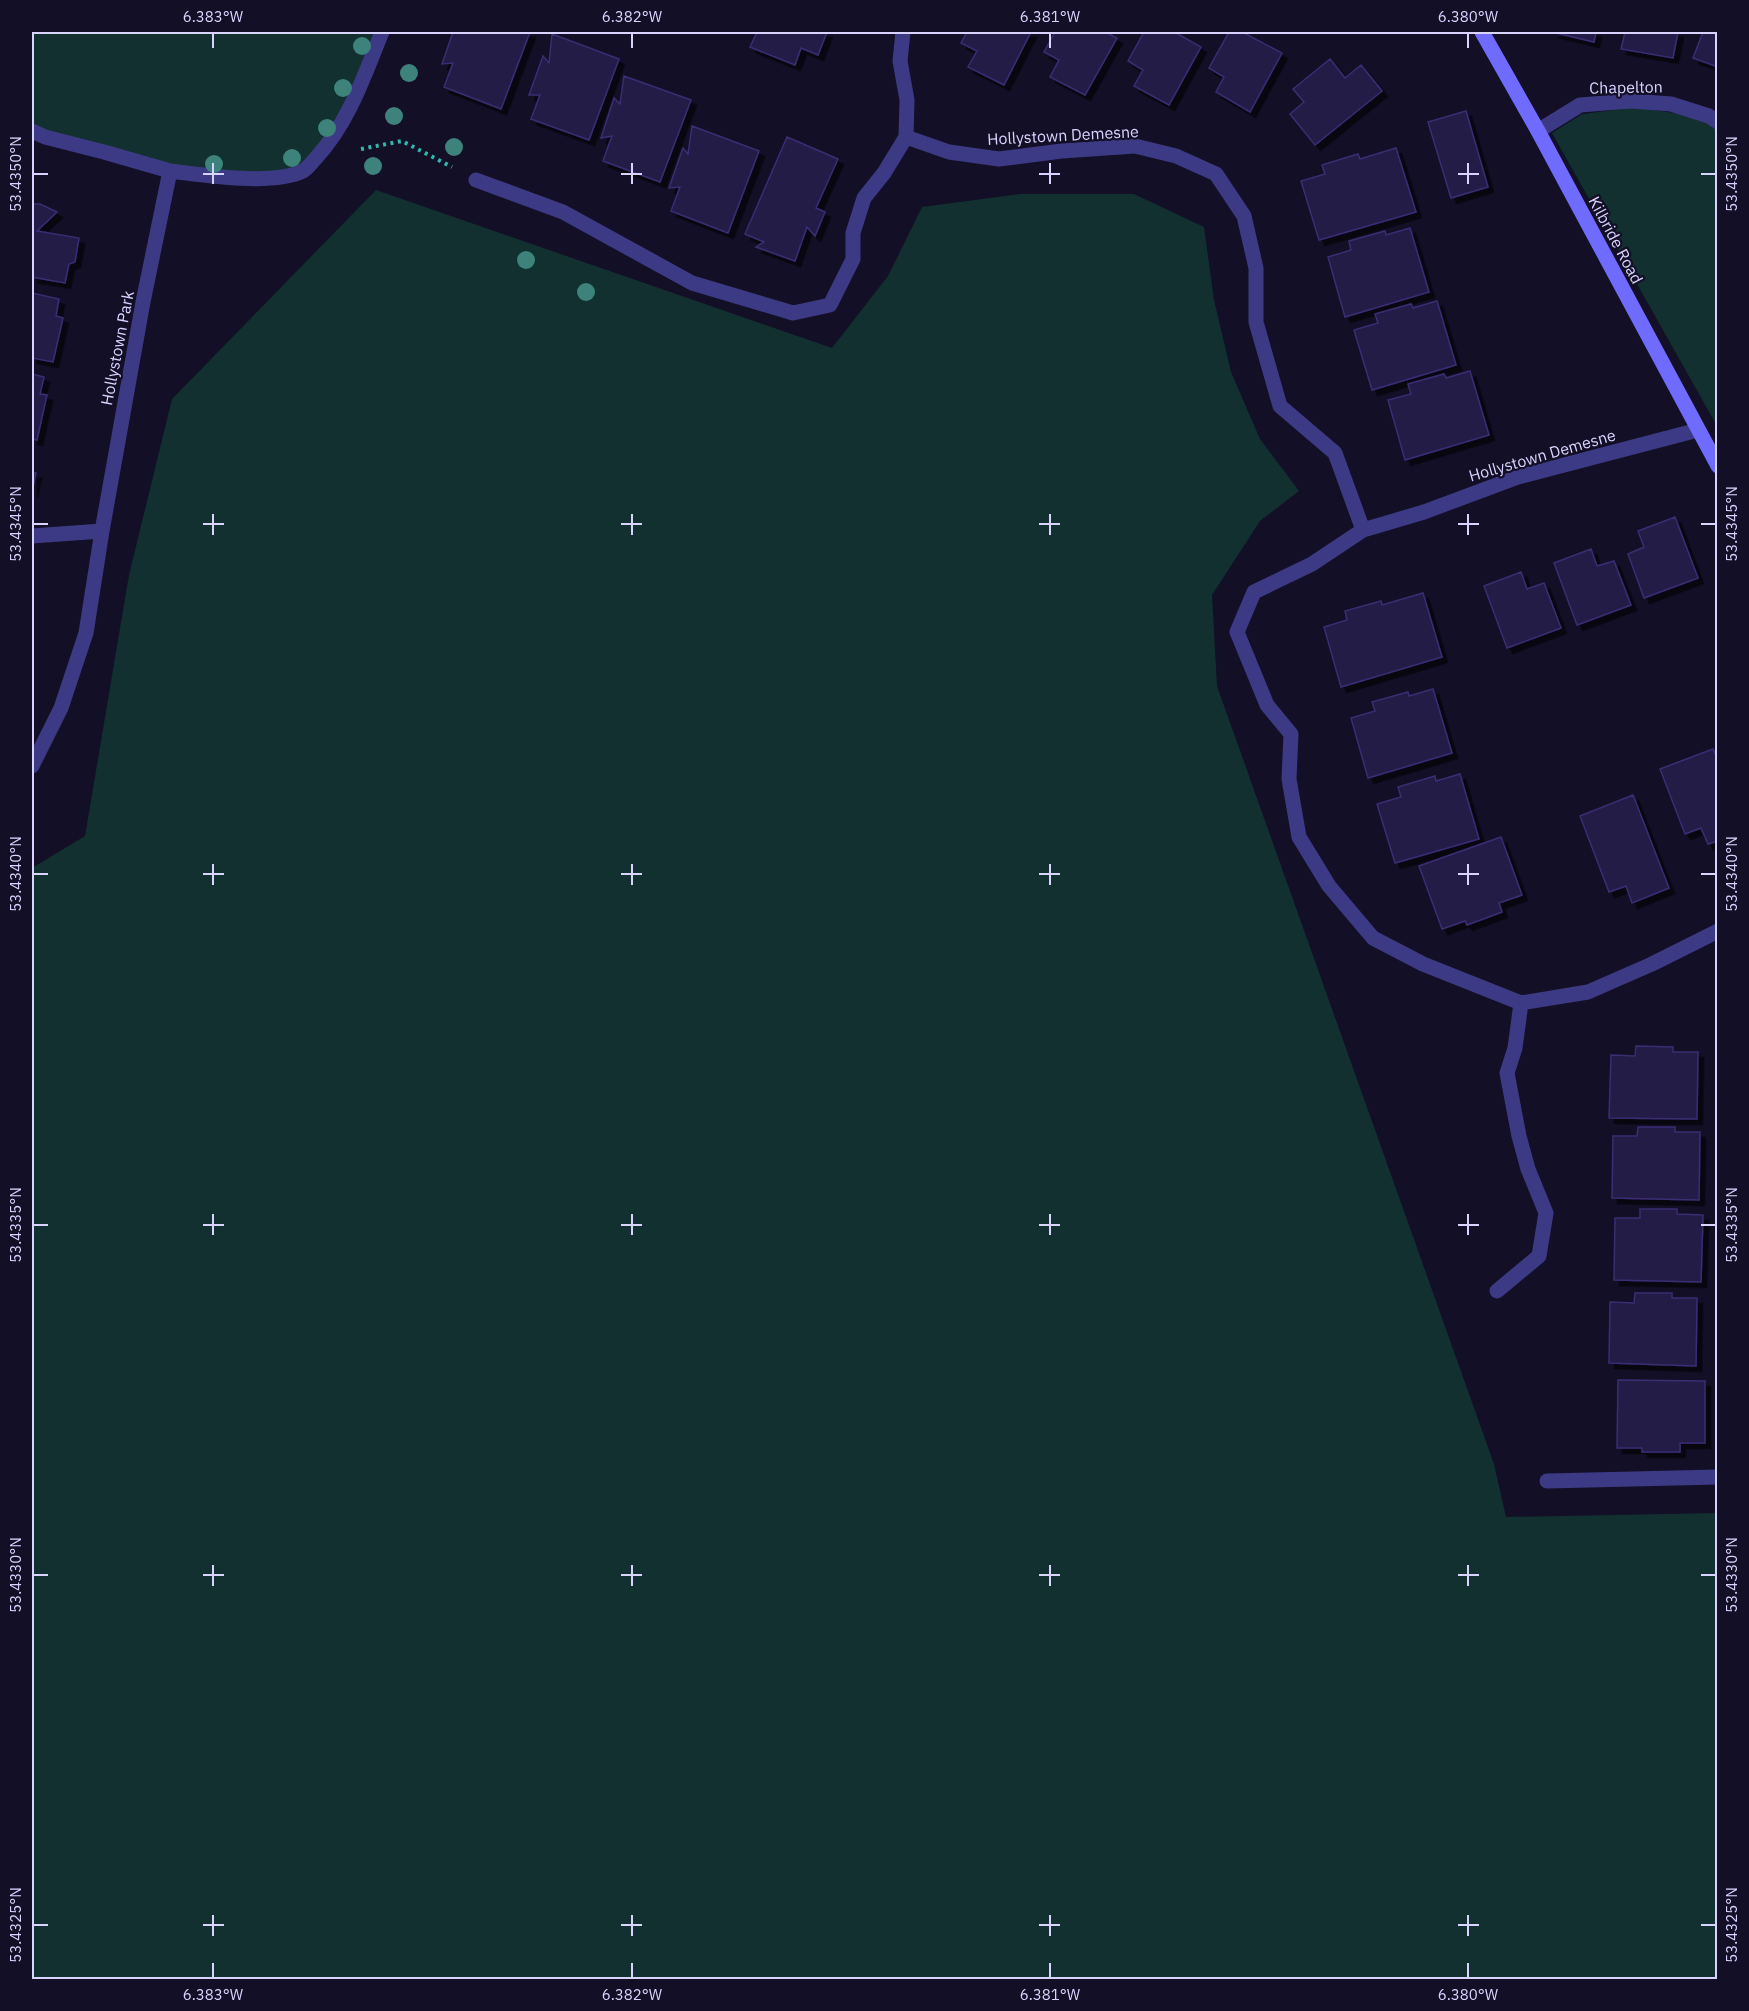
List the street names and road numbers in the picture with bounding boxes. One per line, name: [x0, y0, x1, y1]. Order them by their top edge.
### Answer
street label: Chapelton: [1589, 76, 1663, 98]
street label: Hollystown Demesne: [987, 121, 1140, 149]
street label: Kilbride Road: [1585, 193, 1647, 287]
street label: Hollystown Park: [96, 288, 138, 407]
street label: Hollystown Demesne: [1466, 424, 1618, 486]

